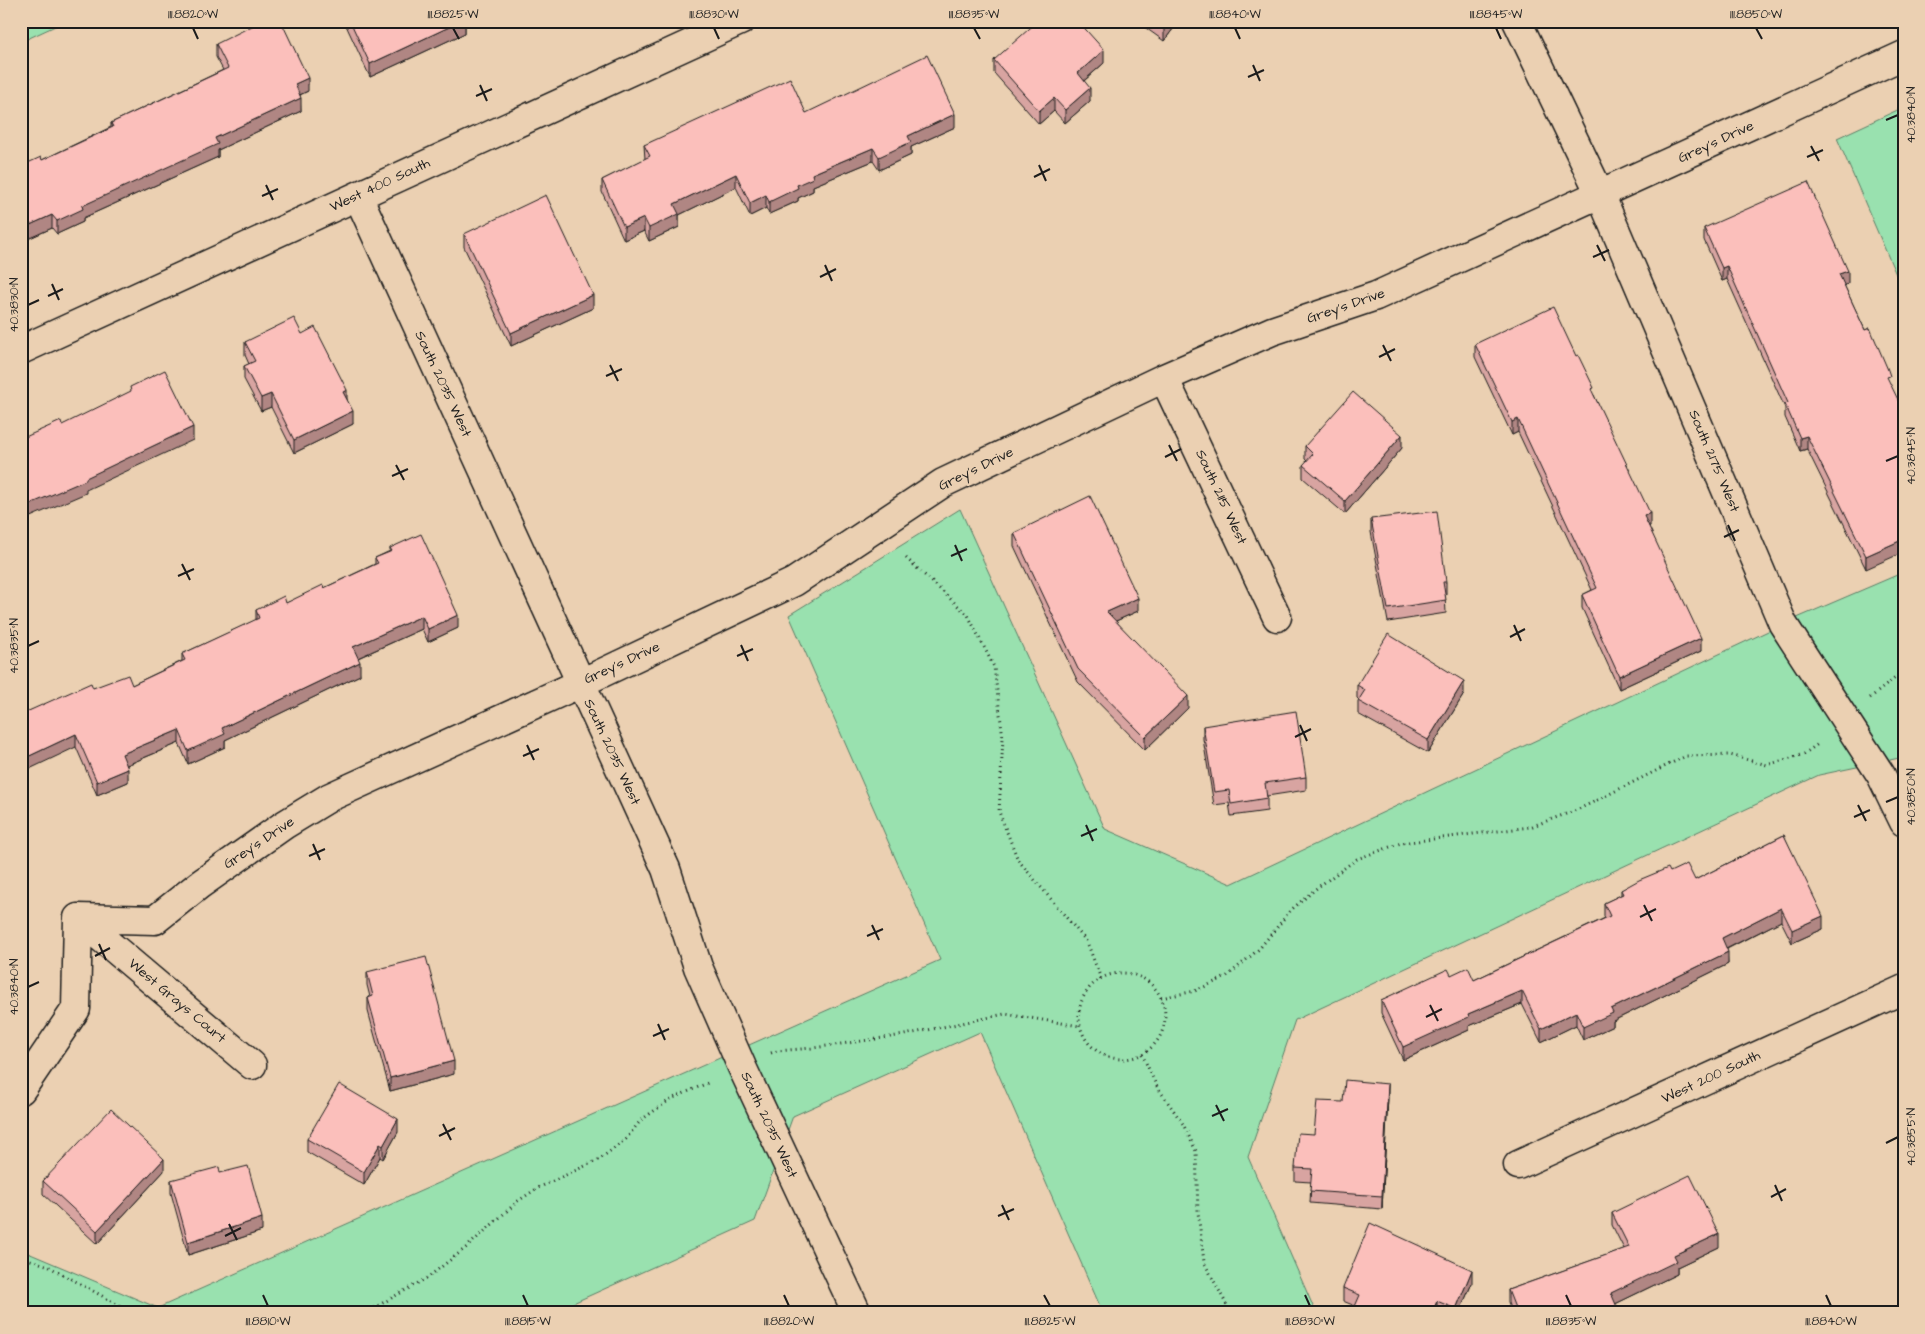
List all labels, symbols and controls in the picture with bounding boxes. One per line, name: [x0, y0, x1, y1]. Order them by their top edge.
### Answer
text: 111.8820°W: [168, 6, 219, 23]
text: 111.8825°W: [427, 6, 479, 23]
text: 111.8830°W: [689, 6, 739, 23]
text: 111.8835°W: [949, 6, 1000, 23]
text: 111.8840°W: [1209, 6, 1261, 23]
text: 111.8845°W: [1470, 6, 1523, 23]
text: 111.8850°W: [1730, 6, 1783, 23]
text: 40.3840°N: [1903, 86, 1920, 144]
street label: Grey's Drive: [1675, 116, 1757, 168]
street label: West 400 South: [327, 153, 433, 217]
text: 40.3830°N: [6, 277, 23, 333]
street label: Grey's Drive: [1304, 283, 1388, 329]
street label: South 2035 West: [410, 328, 477, 441]
street label: South 2175 West: [1683, 407, 1745, 516]
text: 40.3845°N: [1903, 426, 1920, 485]
street label: Grey's Drive: [935, 442, 1017, 496]
street label: South 2115 West: [1190, 446, 1252, 548]
text: 40.3835°N: [6, 617, 23, 674]
street label: Grey's Drive: [581, 637, 663, 689]
street label: South 2035 West: [579, 696, 646, 809]
text: 40.3850°N: [1903, 768, 1920, 826]
street label: Grey's Drive: [220, 812, 299, 874]
street label: West Grays Court: [124, 954, 230, 1048]
text: 40.3840°N: [6, 958, 23, 1016]
street label: West 200 South: [1658, 1045, 1764, 1109]
street label: South 2035 West: [736, 1069, 803, 1182]
text: 40.3855°N: [1903, 1107, 1920, 1166]
text: 111.8810°W: [246, 1313, 291, 1330]
text: 111.8815°W: [505, 1313, 552, 1330]
text: 111.8820°W: [764, 1313, 815, 1330]
text: 111.8825°W: [1024, 1313, 1076, 1330]
text: 111.8830°W: [1285, 1313, 1335, 1330]
text: 111.8835°W: [1546, 1313, 1597, 1330]
text: 111.8840°W: [1805, 1313, 1857, 1330]

